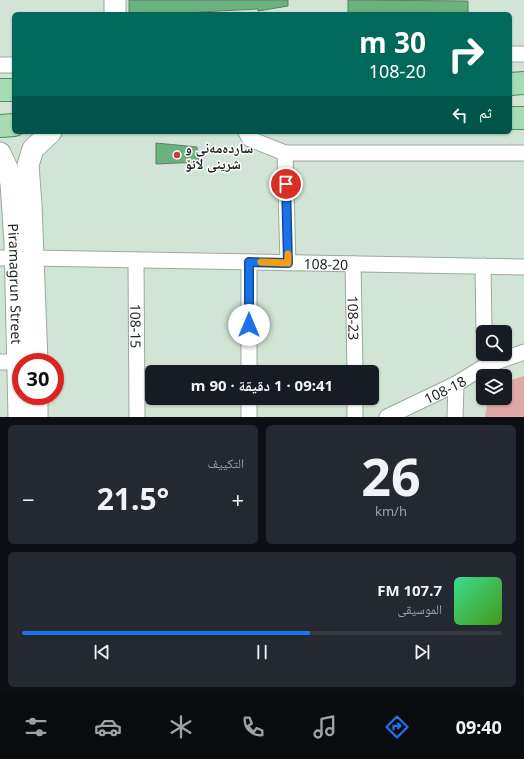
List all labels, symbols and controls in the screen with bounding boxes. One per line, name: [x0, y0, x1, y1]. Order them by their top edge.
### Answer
text: 30 m: [359, 23, 426, 61]
icon: right: [440, 28, 492, 80]
text: 108-20: [369, 59, 426, 83]
text: ثم: [479, 102, 492, 122]
icon: left: [449, 104, 471, 126]
place label: ساردەمەنی و شرینی لانۆ: [185, 138, 254, 173]
marker: ساردەمەنی و شرینی لانۆ: [172, 150, 182, 160]
pin: [269, 167, 303, 201]
icon: arrive: [275, 173, 297, 195]
street label: Piramagrun Street: [4, 223, 27, 344]
street label: 108-20: [303, 253, 348, 273]
street label: 108-23: [344, 296, 364, 340]
street label: 108-15: [127, 304, 146, 348]
position arrow: [228, 304, 270, 346]
map controls: [476, 325, 512, 405]
button: search: [476, 325, 512, 361]
speed limit sign: 30: [12, 353, 64, 405]
button: layers: [476, 369, 512, 405]
street label: 108-18: [421, 371, 469, 408]
text: 09:41 · 1 دقيقة · 90 m: [191, 375, 333, 395]
text: 26: [361, 440, 421, 511]
text: التكييف: [208, 454, 244, 472]
text: 21.5°: [97, 478, 169, 519]
text: −: [22, 484, 35, 514]
text: +: [231, 484, 244, 514]
text: km/h: [375, 502, 407, 520]
text: 107.7 FM: [377, 580, 442, 600]
text: الموسيقى: [398, 600, 442, 618]
icon: previous: [91, 641, 113, 663]
icon: pause: [251, 641, 273, 663]
icon: next: [411, 641, 433, 663]
icon: filters: [22, 713, 50, 741]
icon: car: [94, 713, 122, 741]
icon: climate: [167, 713, 195, 741]
icon: phone: [239, 713, 267, 741]
icon: music: [311, 713, 339, 741]
icon: directions: [383, 713, 411, 741]
text: 09:40: [456, 715, 502, 739]

